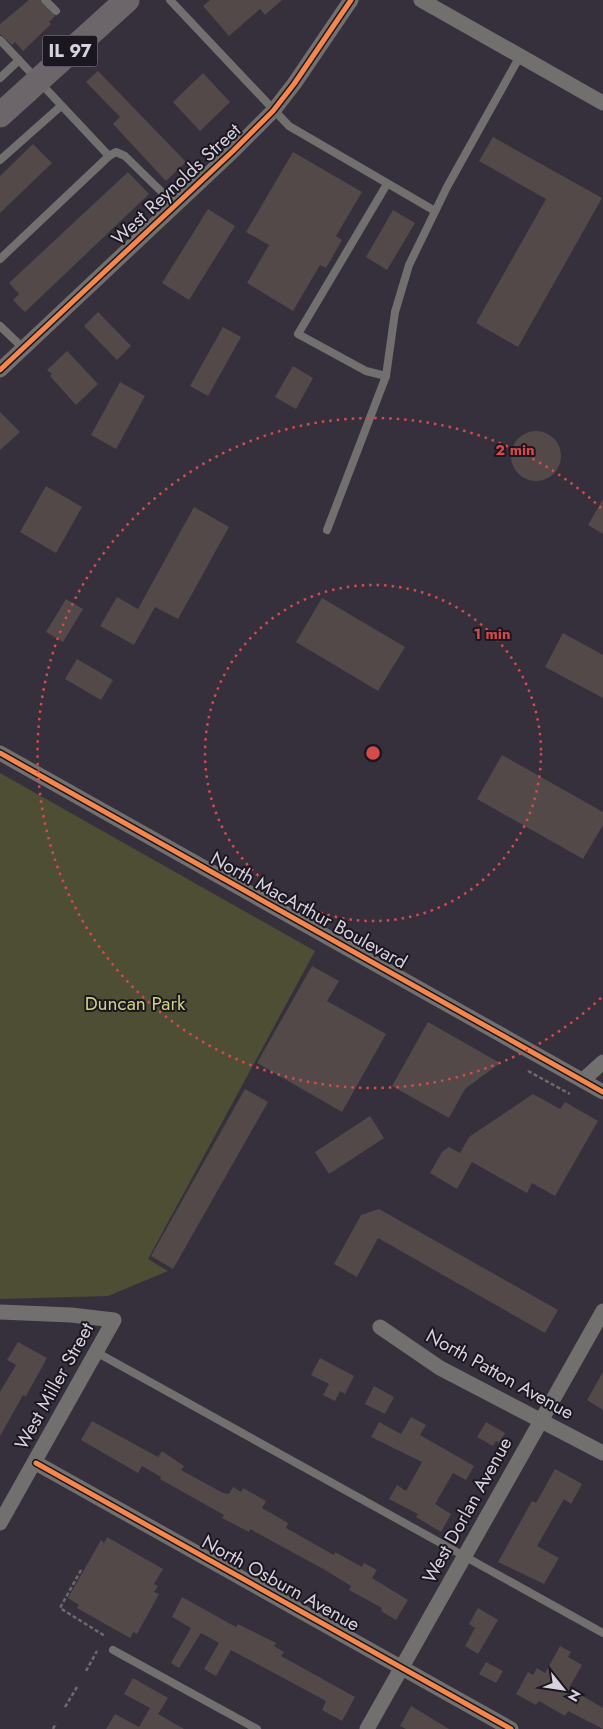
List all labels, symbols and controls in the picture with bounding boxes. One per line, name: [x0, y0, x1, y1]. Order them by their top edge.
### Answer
road number: IL 97: [42, 36, 98, 66]
street label: West Reynolds Street: [105, 117, 247, 251]
text: 2 min: [495, 439, 535, 461]
text: 1 min: [473, 623, 511, 645]
centre of rings: [364, 744, 382, 762]
street label: North MacArthur Boulevard: [206, 845, 412, 975]
park label: Duncan Park: [85, 990, 186, 1017]
street label: West Miller Street: [8, 1317, 100, 1454]
street label: North Patton Avenue: [421, 1322, 579, 1426]
street label: West Dorlan Avenue: [416, 1432, 518, 1588]
street label: North Osburn Avenue: [197, 1528, 365, 1638]
north arrow: [538, 1664, 588, 1714]
text: N: [563, 1686, 586, 1705]

